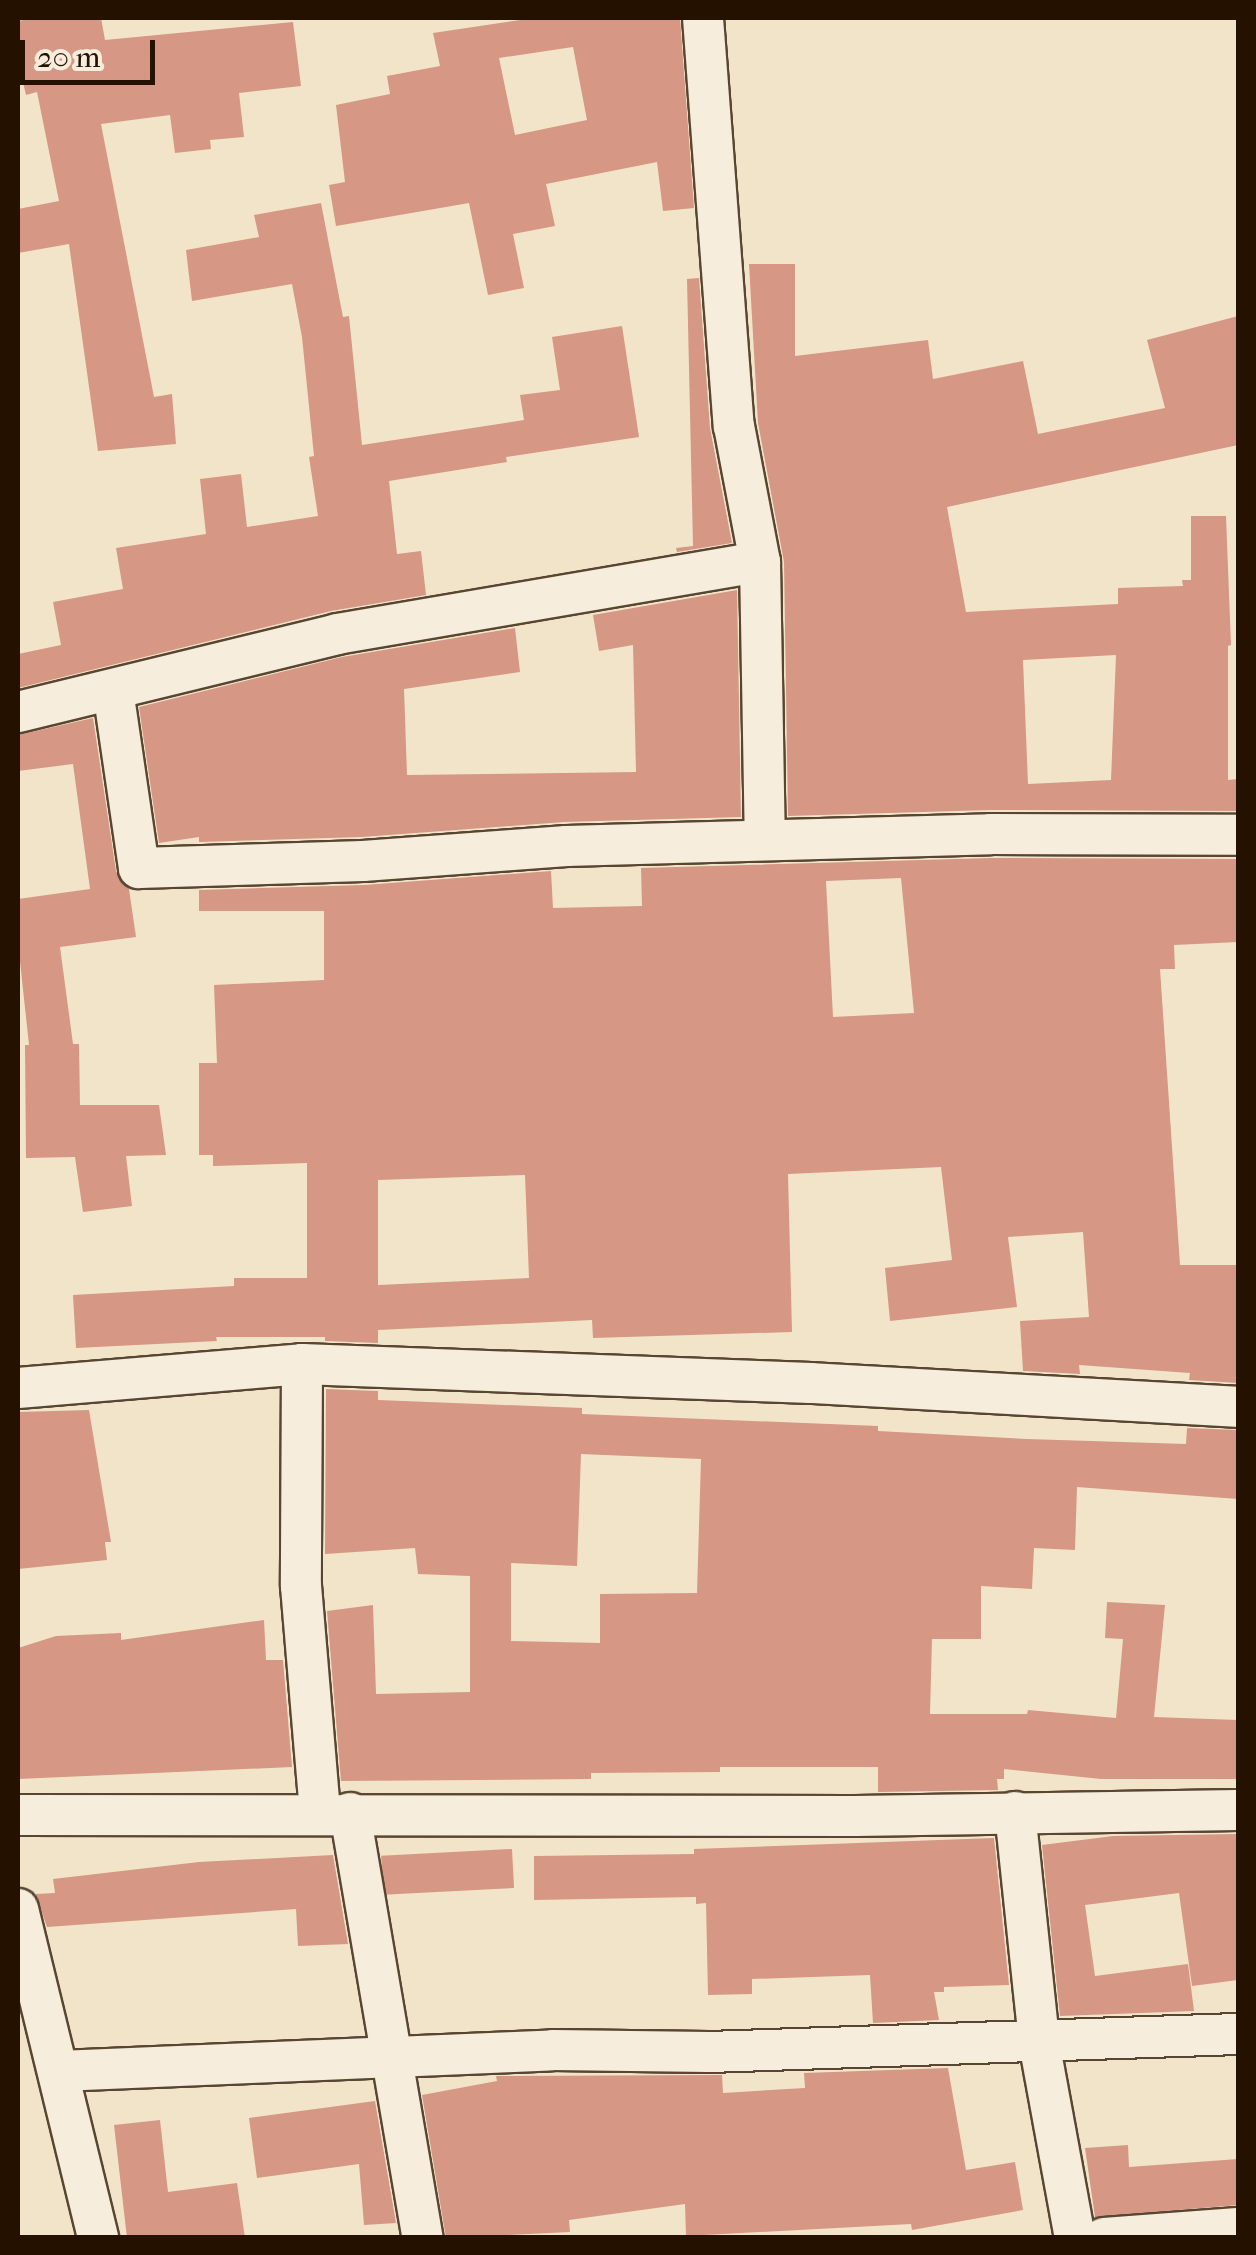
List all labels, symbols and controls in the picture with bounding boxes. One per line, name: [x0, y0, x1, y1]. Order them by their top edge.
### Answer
scale bar: [25, 20, 160, 82]
text: 20 m: [37, 40, 100, 75]

